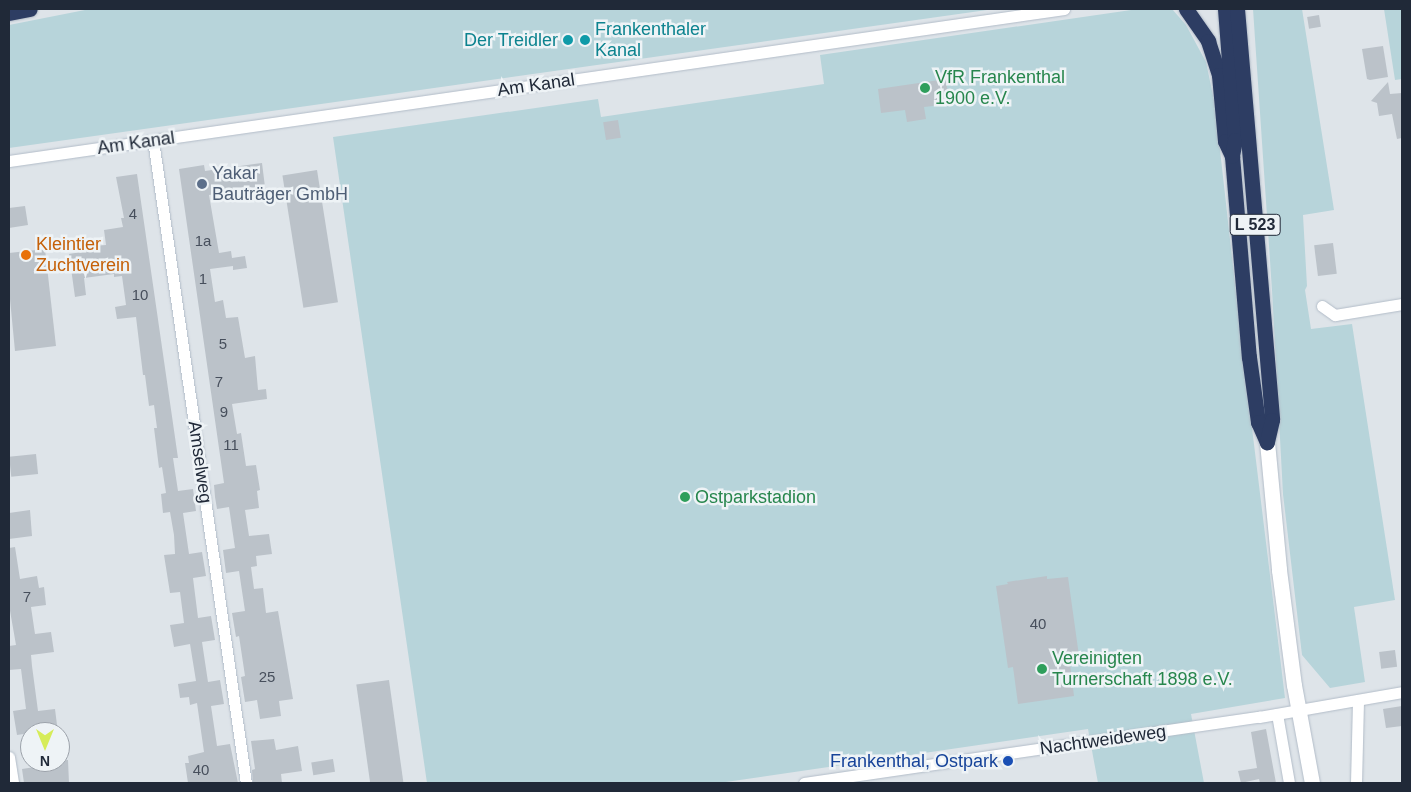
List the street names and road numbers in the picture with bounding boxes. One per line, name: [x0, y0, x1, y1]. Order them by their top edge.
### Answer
street label: Am Kanal: [496, 69, 576, 101]
street label: Am Kanal: [96, 127, 176, 159]
road number: L 523: [1229, 212, 1281, 238]
street label: Amselweg: [184, 419, 216, 505]
street label: Nachtweideweg: [1039, 720, 1167, 760]

